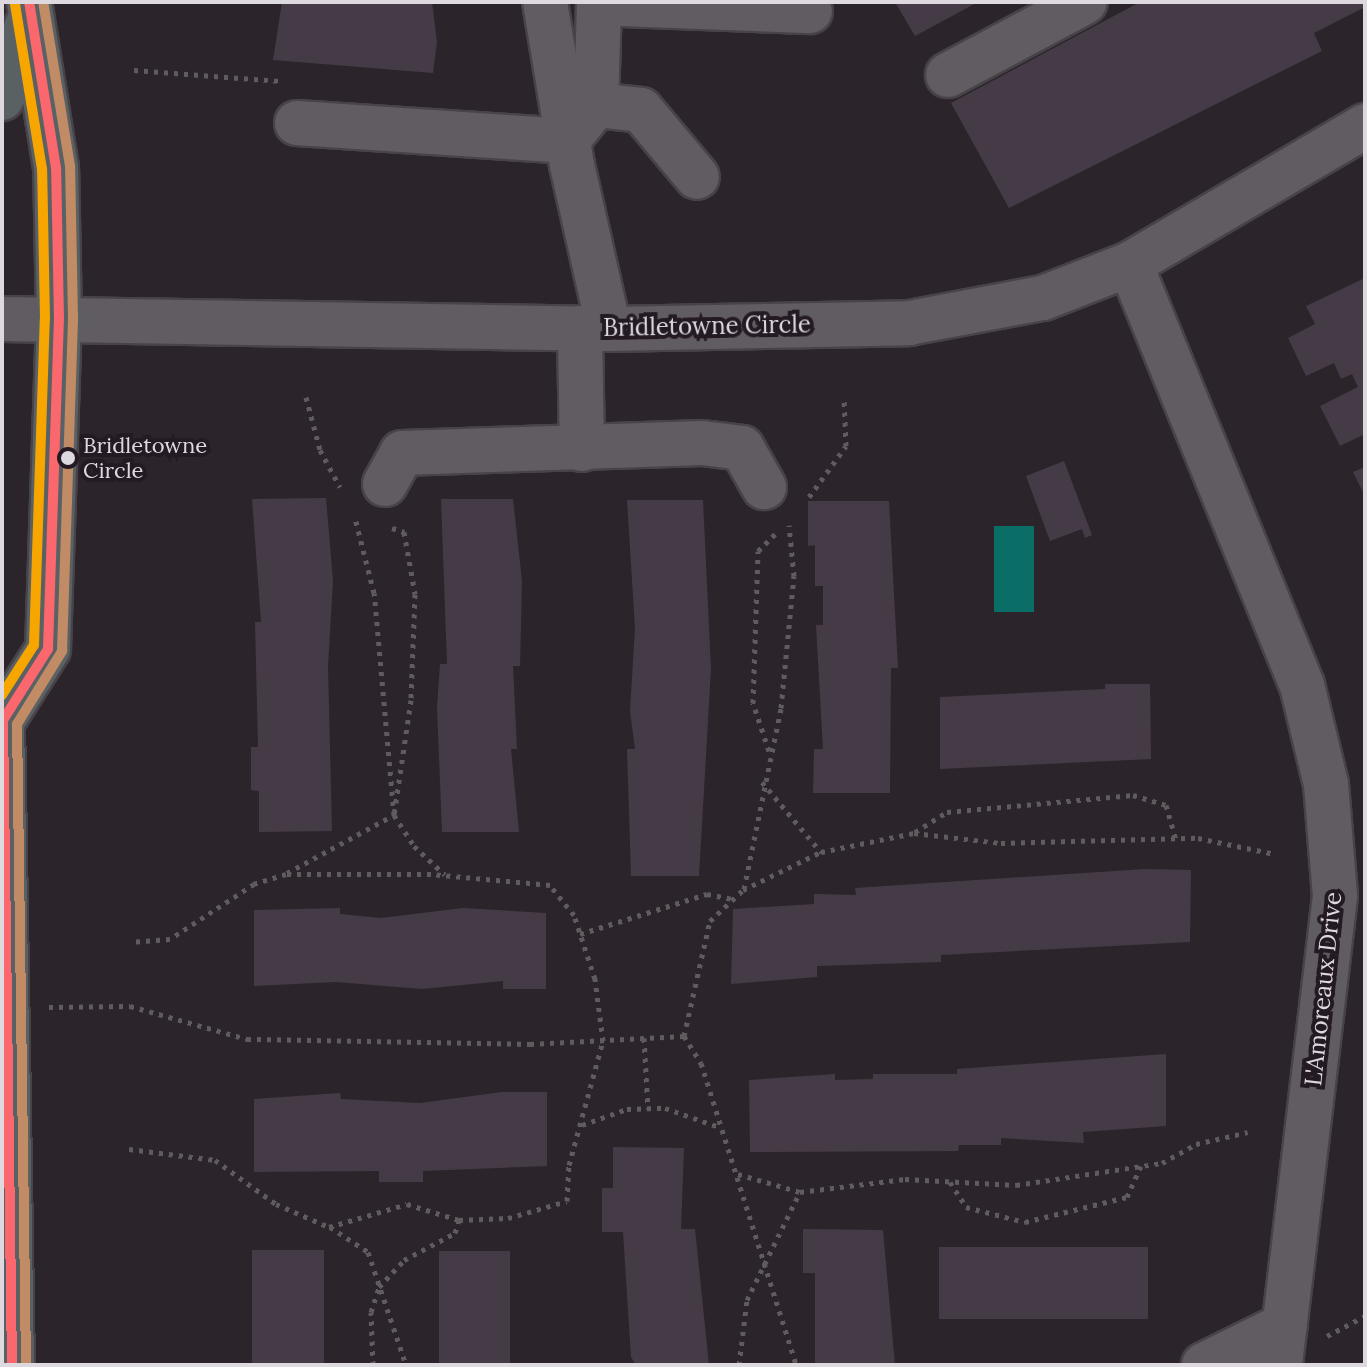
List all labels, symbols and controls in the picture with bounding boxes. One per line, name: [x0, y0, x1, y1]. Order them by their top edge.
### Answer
street label: Bridletowne Circle: [603, 310, 811, 342]
place label: Bridletowne Circle: [83, 432, 207, 484]
marker: Bridletowne Circle: [60, 450, 76, 466]
street label: L'Amoreaux Drive: [1298, 890, 1348, 1088]

